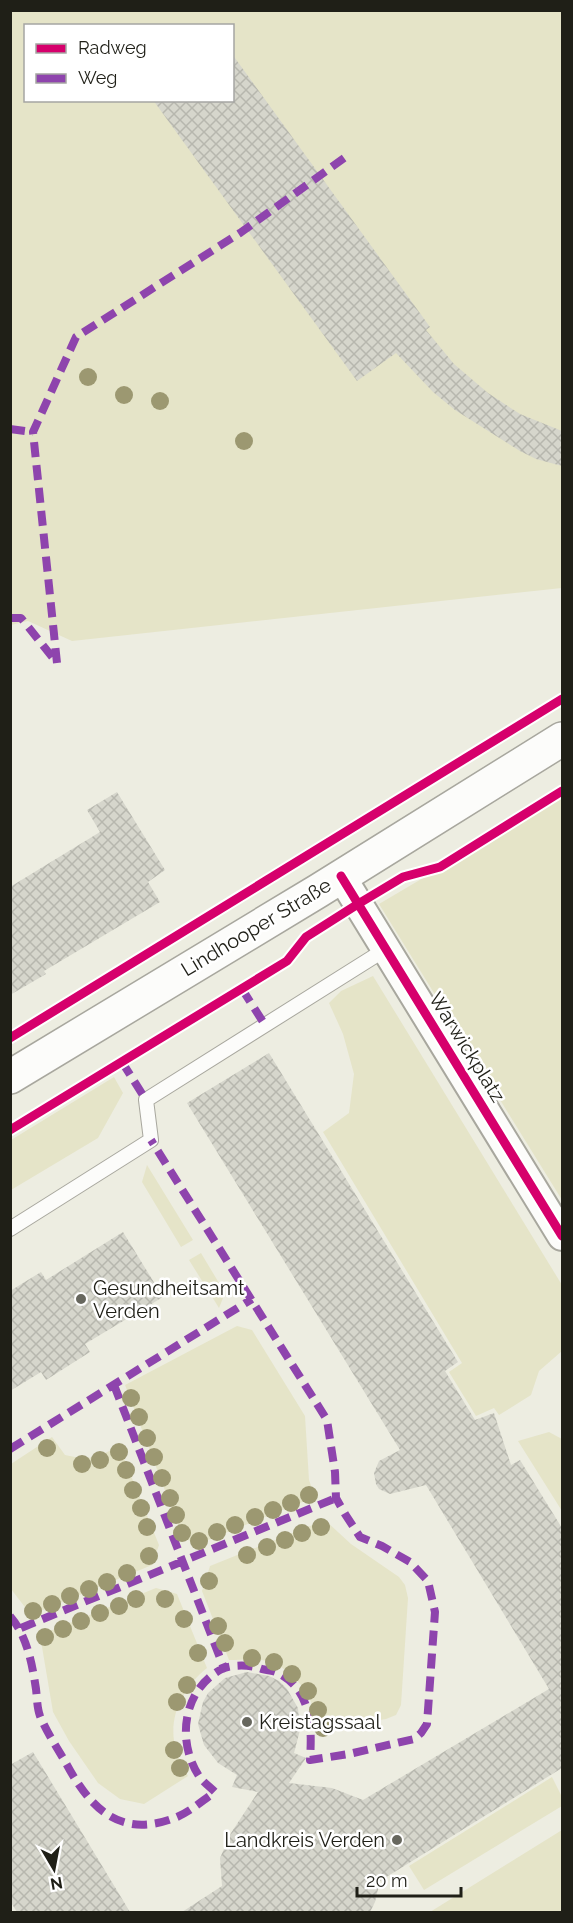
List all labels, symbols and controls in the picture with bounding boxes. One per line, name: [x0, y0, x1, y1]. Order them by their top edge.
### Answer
legend: [24, 24, 234, 102]
text: Radweg: [78, 37, 147, 58]
text: Weg: [78, 67, 117, 88]
street label: Lindhooper Straße: [177, 873, 336, 981]
street label: Warwickplatz: [424, 988, 510, 1107]
place label: Gesundheitsamt Verden: [93, 1276, 245, 1323]
marker: Gesundheitsamt Verden: [74, 1292, 88, 1306]
place label: Kreistagssaal: [259, 1710, 381, 1734]
marker: Kreistagssaal: [240, 1715, 254, 1729]
place label: Landkreis Verden: [224, 1828, 385, 1852]
marker: Landkreis Verden: [390, 1833, 404, 1847]
north arrow: [24, 1839, 84, 1899]
scale bar: [357, 1860, 460, 1898]
text: 20 m: [366, 1870, 408, 1891]
text: N: [49, 1873, 64, 1894]

